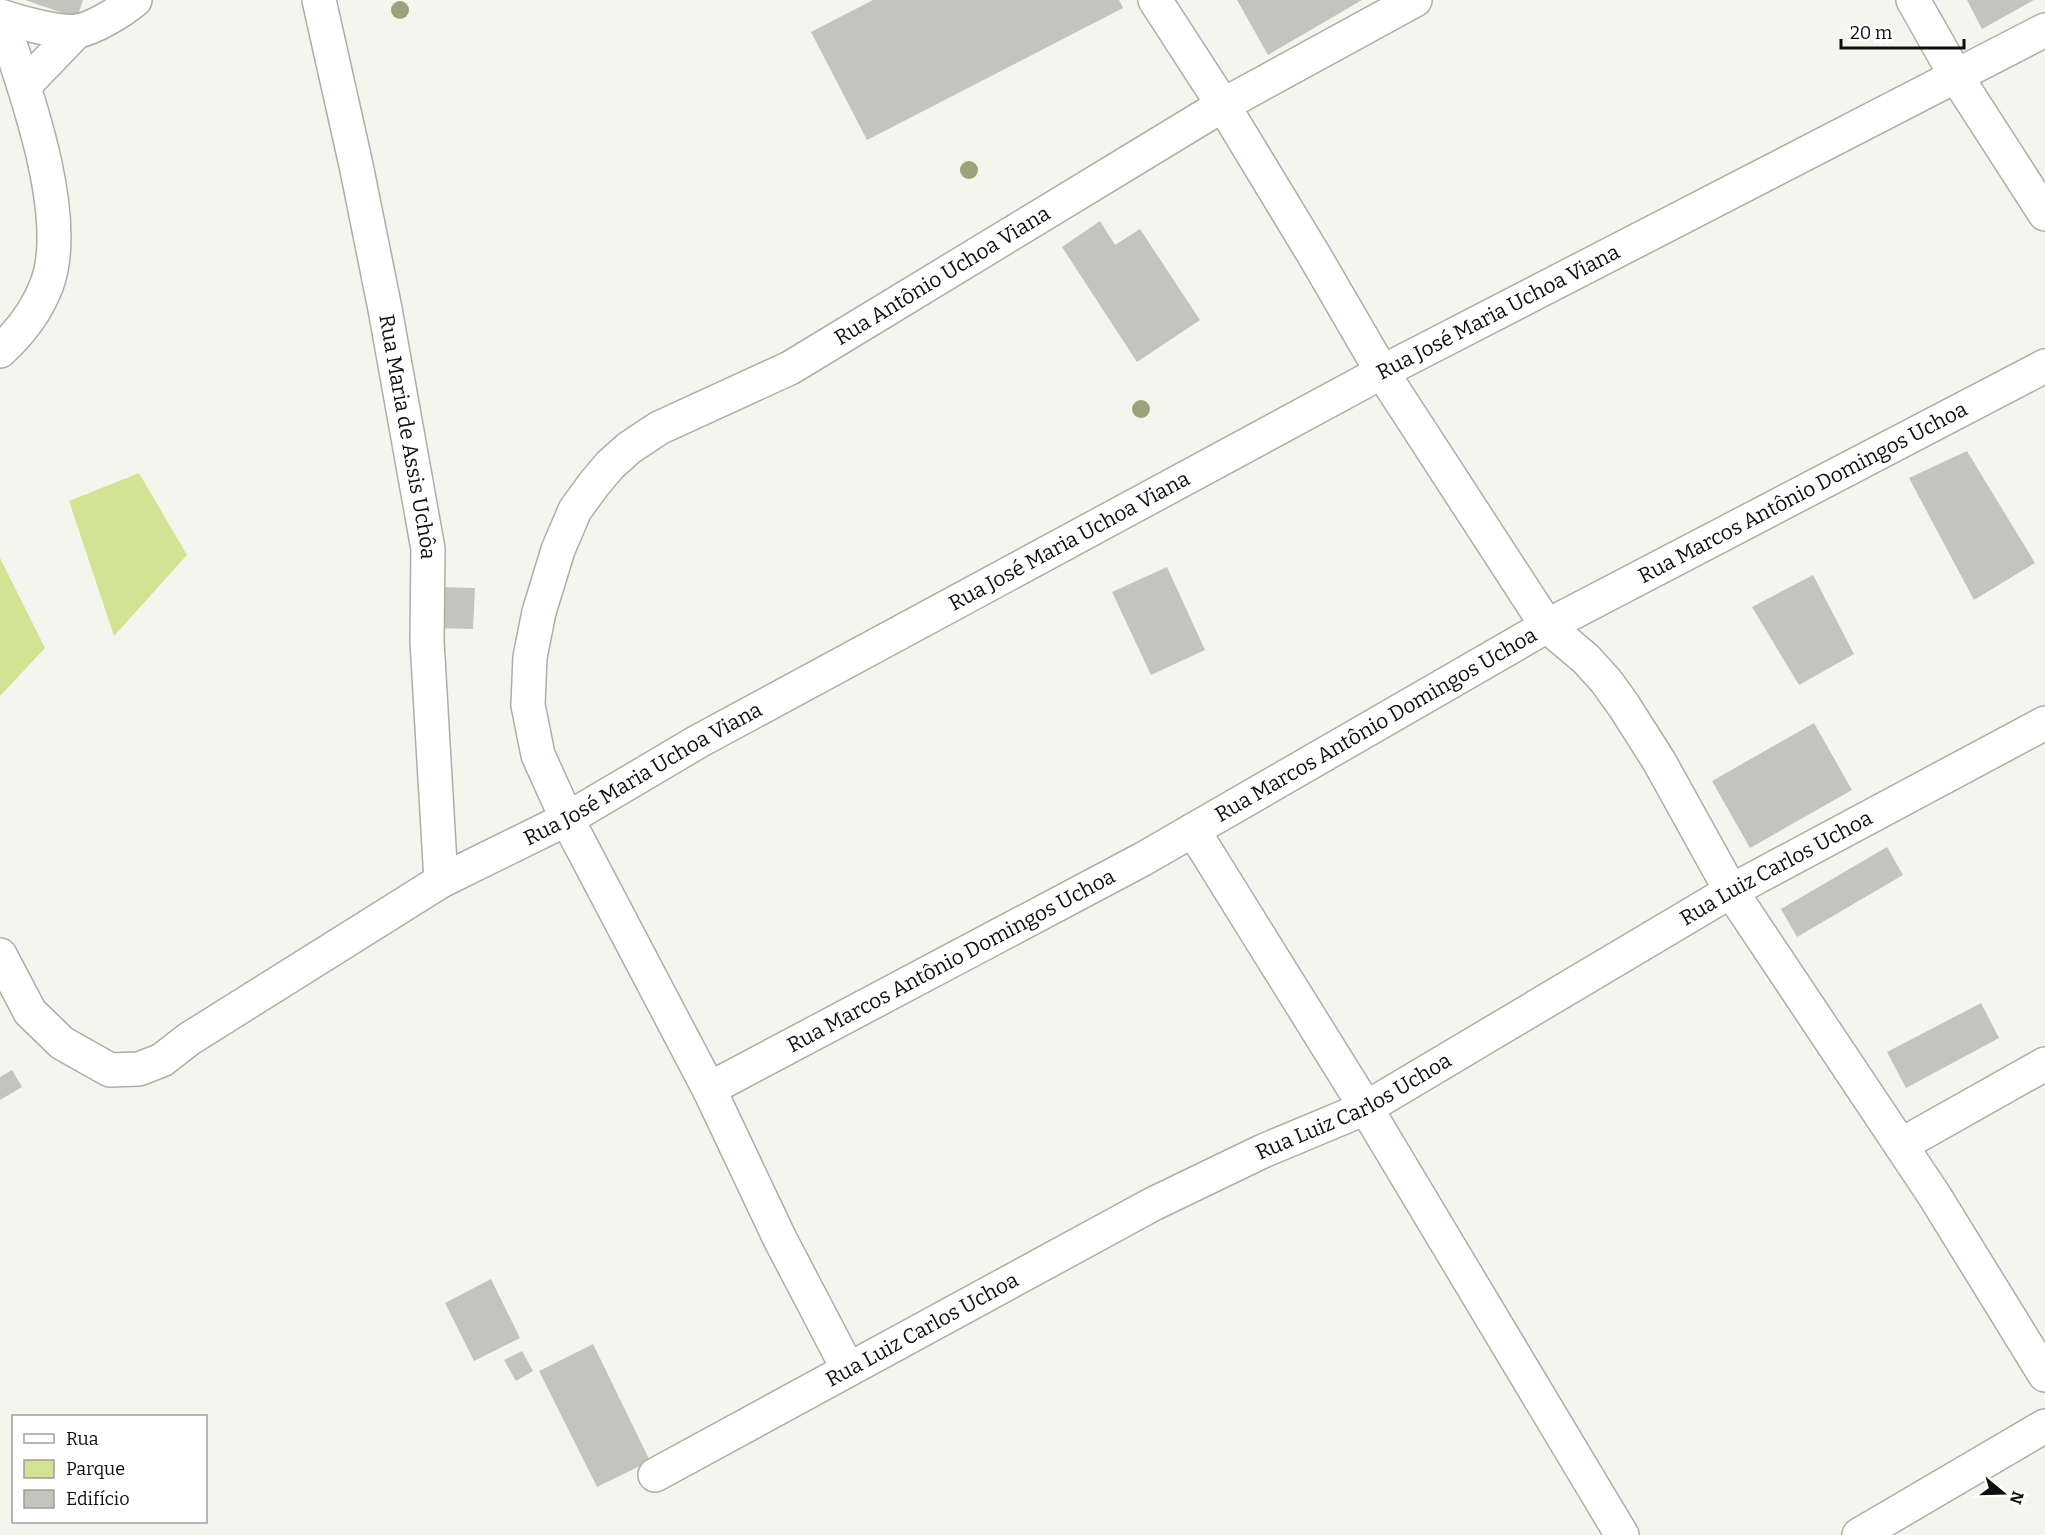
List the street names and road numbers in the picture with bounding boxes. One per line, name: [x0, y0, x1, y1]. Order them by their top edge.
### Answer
street label: Rua Antônio Uchoa Viana: [830, 200, 1055, 351]
street label: Rua José Maria Uchoa Viana: [1372, 239, 1624, 386]
street label: Rua Maria de Assis Uchôa: [373, 312, 441, 560]
street label: Rua Marcos Antônio Domingos Uchoa: [1634, 396, 1972, 589]
street label: Rua José Maria Uchoa Viana: [944, 465, 1195, 617]
street label: Rua Marcos Antônio Domingos Uchoa: [1210, 621, 1542, 828]
street label: Rua José Maria Uchoa Viana: [519, 696, 767, 851]
street label: Rua Luiz Carlos Uchoa: [1675, 805, 1877, 931]
street label: Rua Marcos Antônio Domingos Uchoa: [783, 863, 1120, 1058]
street label: Rua Luiz Carlos Uchoa: [1251, 1047, 1456, 1166]
street label: Rua Luiz Carlos Uchoa: [821, 1267, 1023, 1393]

